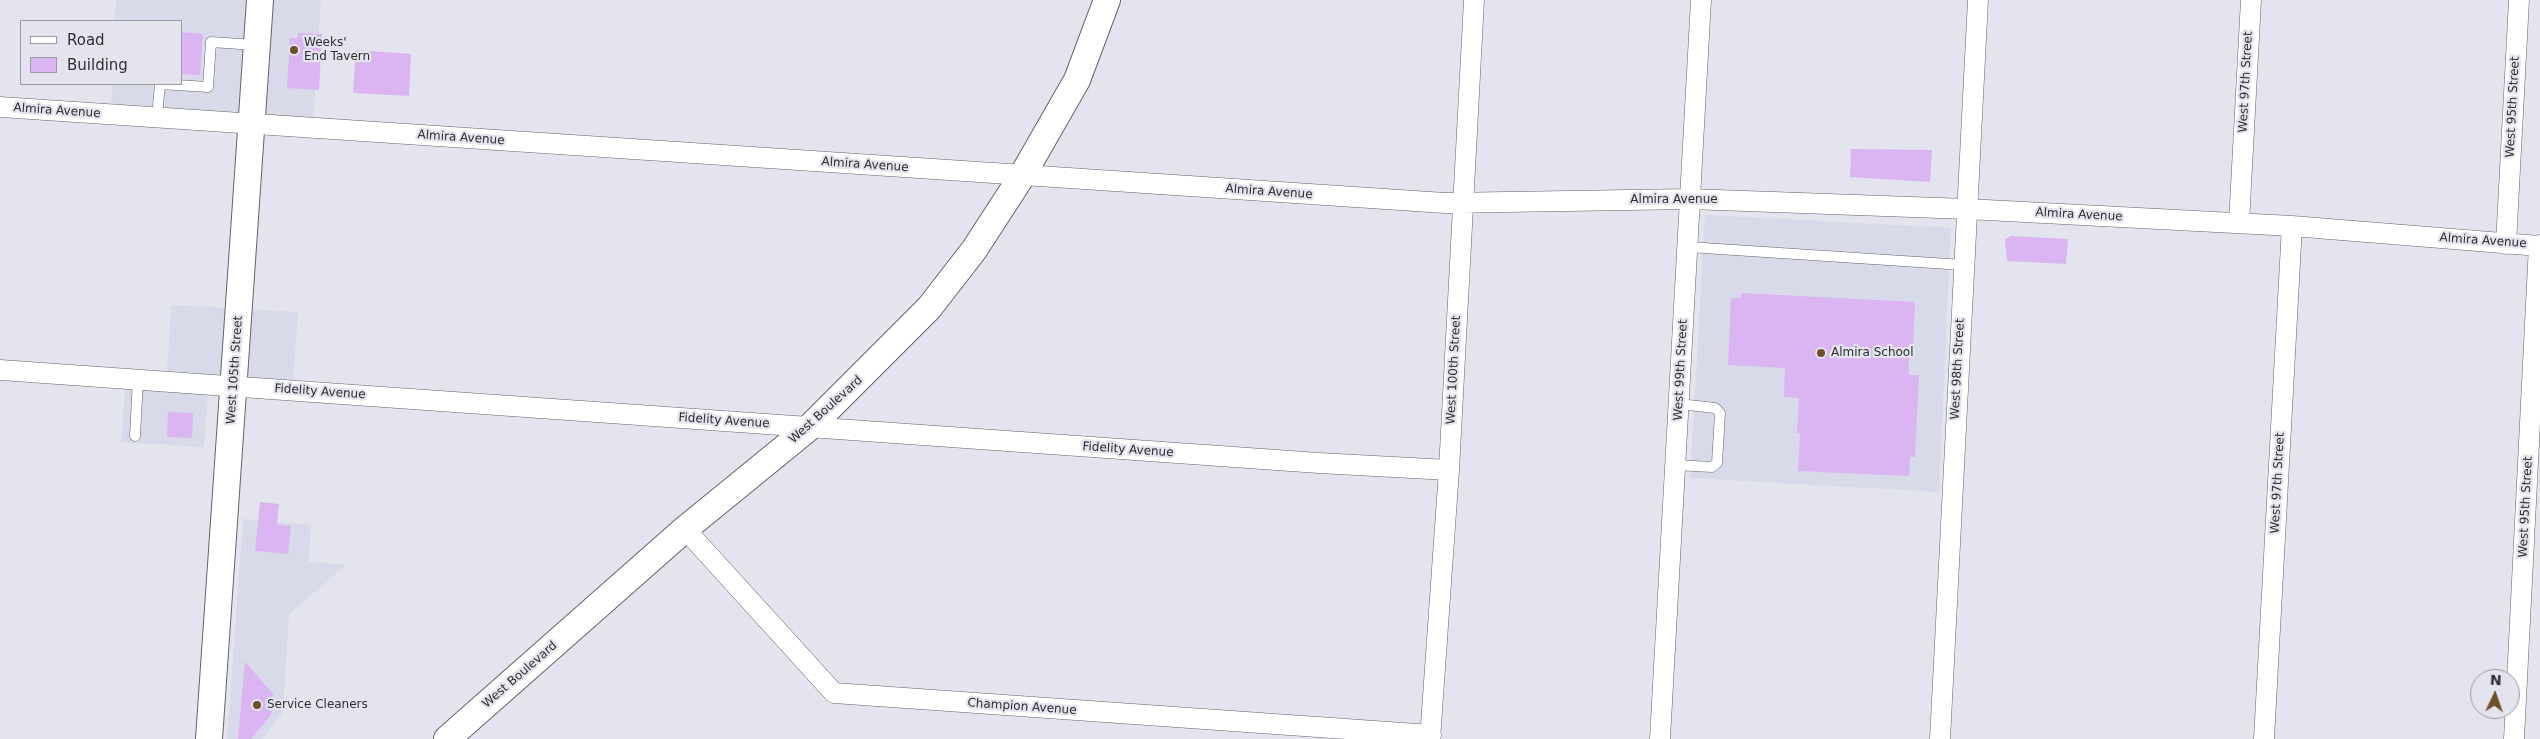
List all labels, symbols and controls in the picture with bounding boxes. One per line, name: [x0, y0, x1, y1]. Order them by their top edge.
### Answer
legend: [20, 20, 182, 85]
text: Road: [67, 31, 105, 49]
street label: West 97th Street: [2236, 31, 2256, 133]
place label: Weeks' End Tavern: [304, 36, 370, 64]
marker: Weeks' End Tavern: [288, 44, 300, 56]
text: Building: [67, 56, 128, 74]
street label: West 95th Street: [2503, 56, 2523, 158]
street label: Almira Avenue: [13, 101, 101, 121]
street label: Almira Avenue: [417, 128, 505, 148]
street label: Almira Avenue: [821, 155, 909, 175]
street label: Almira Avenue: [1225, 182, 1313, 202]
street label: Almira Avenue: [1630, 193, 1718, 207]
street label: Almira Avenue: [2035, 206, 2123, 224]
street label: Almira Avenue: [2439, 231, 2527, 251]
street label: West 105th Street: [224, 315, 246, 425]
street label: West 100th Street: [1444, 315, 1464, 425]
street label: West 98th Street: [1948, 318, 1968, 420]
street label: West 99th Street: [1671, 319, 1691, 421]
place label: Almira School: [1831, 346, 1914, 360]
marker: Almira School: [1815, 347, 1827, 359]
street label: West Boulevard: [786, 373, 866, 447]
street label: Fidelity Avenue: [274, 382, 366, 402]
street label: Fidelity Avenue: [678, 411, 770, 431]
street label: West 97th Street: [2268, 432, 2288, 534]
street label: Fidelity Avenue: [1082, 440, 1174, 460]
street label: West 95th Street: [2516, 456, 2536, 558]
street label: West Boulevard: [480, 639, 560, 711]
north arrow: [2470, 669, 2520, 719]
text: N: [2489, 672, 2502, 688]
street label: Champion Avenue: [967, 696, 1077, 718]
place label: Service Cleaners: [267, 698, 368, 712]
marker: Service Cleaners: [251, 699, 263, 711]

